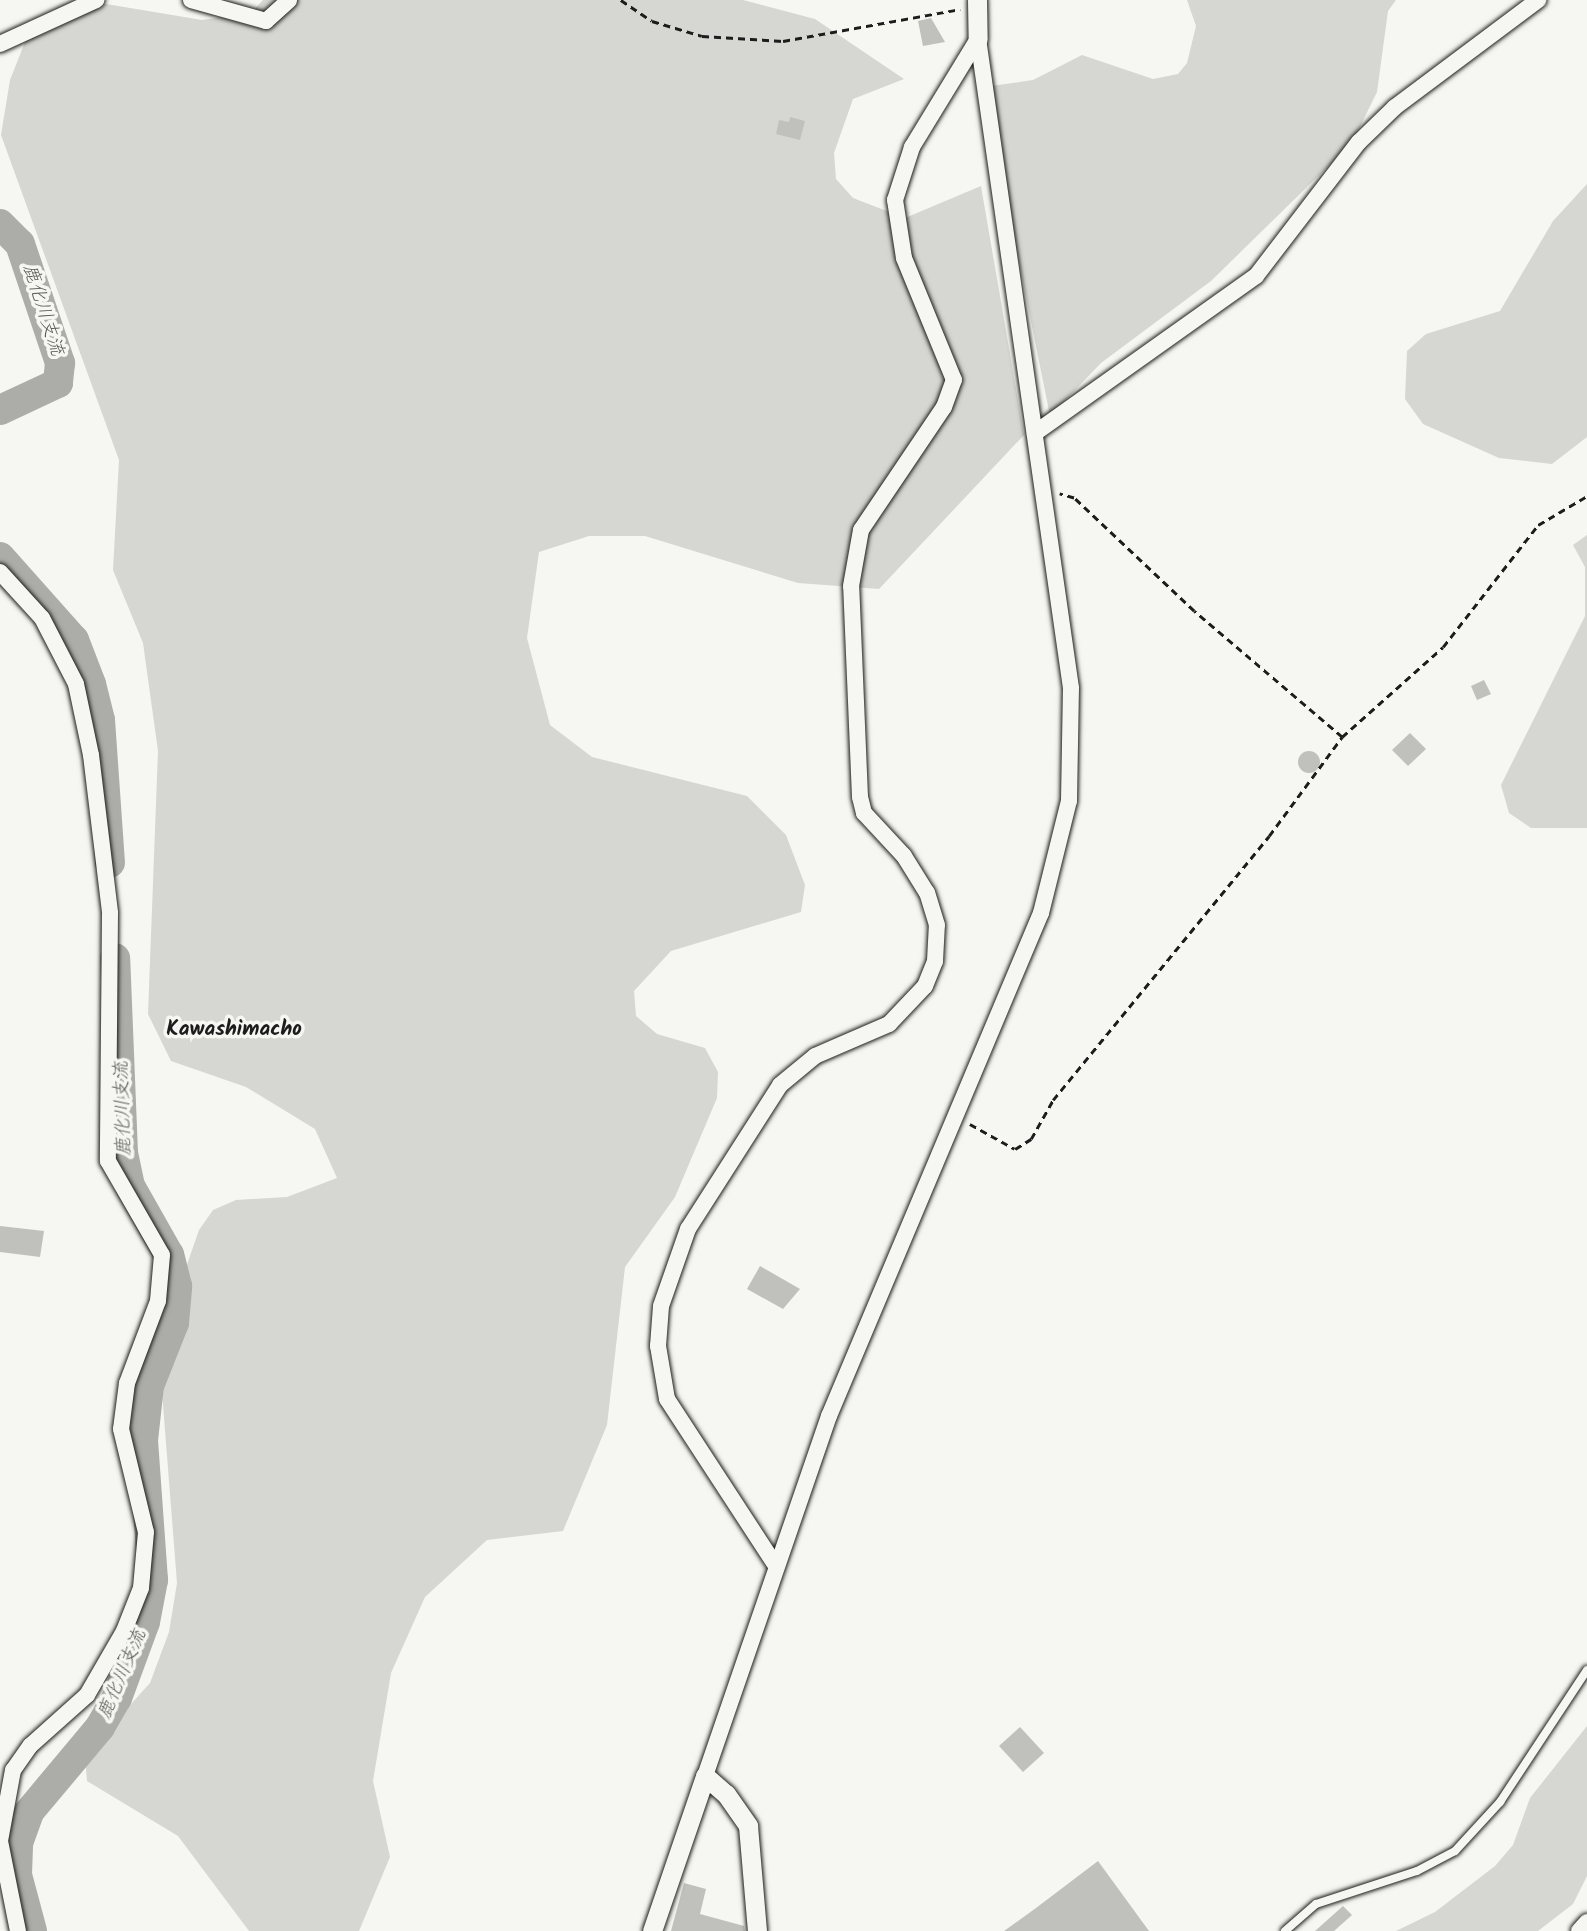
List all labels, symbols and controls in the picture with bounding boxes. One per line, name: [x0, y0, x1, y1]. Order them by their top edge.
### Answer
water label: 鹿化川支流: [16, 261, 68, 359]
district label: Kawashimacho: [166, 1017, 302, 1043]
water label: 鹿化川支流: [111, 1061, 137, 1157]
water label: 鹿化川支流: [94, 1627, 152, 1723]

